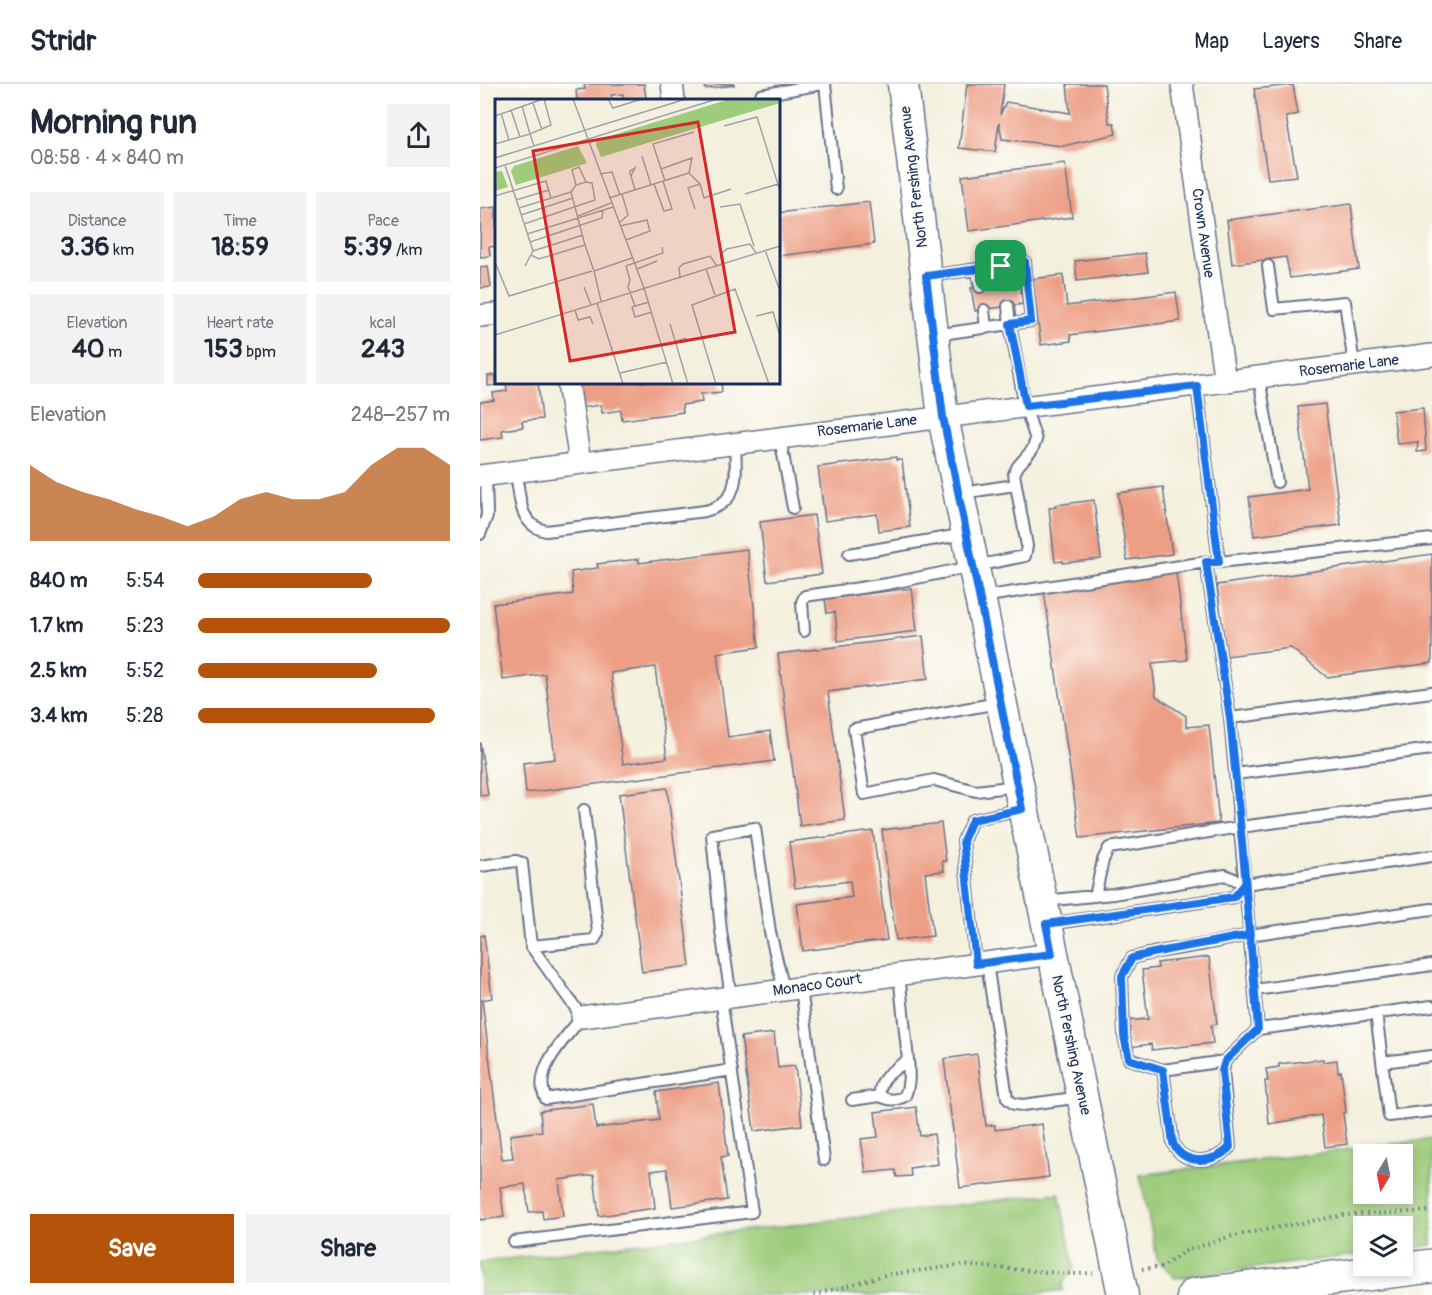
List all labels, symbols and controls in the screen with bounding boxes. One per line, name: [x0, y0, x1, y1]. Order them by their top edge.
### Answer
text: Stridr: [30, 24, 96, 59]
text: Map: [1194, 28, 1229, 55]
text: Layers: [1262, 28, 1320, 55]
text: Share: [1353, 28, 1402, 55]
inset map: [495, 99, 780, 384]
text: Morning run: [30, 102, 197, 143]
button: share: [387, 104, 450, 167]
street label: North Pershing Avenue: [896, 104, 932, 249]
text: 08:58 · 4 × 840 m: [30, 145, 184, 170]
street label: Crown Avenue: [1187, 187, 1219, 280]
text: Distance: [68, 211, 126, 231]
text: Time: [223, 211, 257, 231]
text: Pace: [367, 211, 399, 231]
text: 3.36: [60, 231, 110, 263]
text: 18:59: [211, 231, 269, 263]
text: 5:39: [343, 231, 392, 263]
text: km: [110, 240, 134, 260]
text: /km: [392, 240, 423, 260]
pin: [975, 240, 1026, 291]
icon: arrive: [984, 249, 1017, 282]
text: Elevation: [67, 313, 127, 333]
text: Heart rate: [206, 313, 274, 333]
text: kcal: [370, 313, 396, 333]
text: 40: [72, 333, 105, 365]
text: 153: [204, 333, 243, 365]
text: 243: [361, 333, 405, 365]
text: m: [105, 342, 122, 362]
text: bpm: [243, 342, 276, 362]
street label: Rosemarie Lane: [1298, 350, 1401, 382]
text: Elevation: [30, 402, 106, 427]
text: 248–257 m: [351, 402, 450, 427]
street label: Rosemarie Lane: [816, 410, 919, 442]
text: 840 m: [30, 568, 87, 593]
text: 5:54: [126, 568, 165, 593]
text: 1.7 km: [30, 613, 83, 638]
text: 5:23: [126, 613, 164, 638]
text: 2.5 km: [30, 658, 87, 683]
text: 5:52: [126, 658, 164, 683]
text: 3.4 km: [30, 703, 88, 728]
text: 5:28: [126, 703, 163, 728]
street label: Monaco Court: [771, 969, 864, 1001]
street label: North Pershing Avenue: [1047, 973, 1095, 1117]
north arrow: [1353, 1144, 1413, 1204]
map controls: [1353, 1144, 1413, 1276]
button: Save: [30, 1214, 234, 1283]
button: Share: [246, 1214, 450, 1283]
button: layers: [1353, 1216, 1413, 1276]

